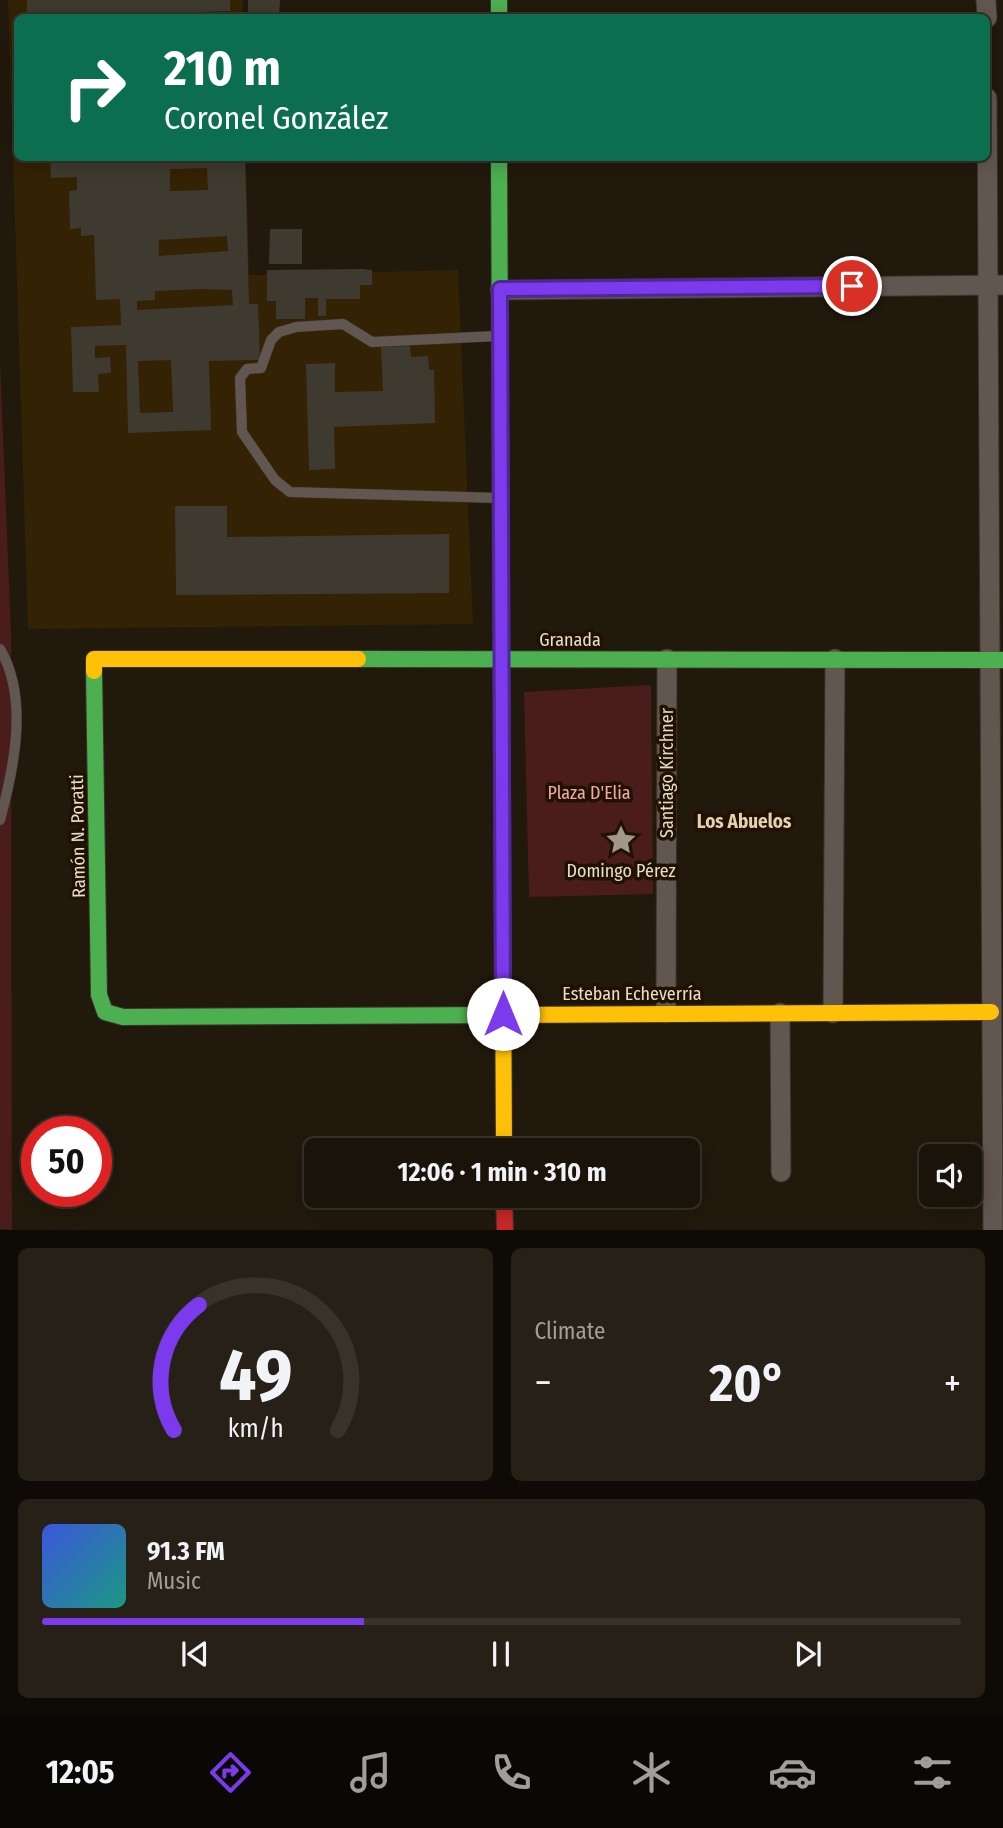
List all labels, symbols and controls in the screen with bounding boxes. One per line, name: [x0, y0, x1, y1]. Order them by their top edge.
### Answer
text: 210 m: [164, 39, 281, 98]
icon: right: [49, 42, 140, 133]
text: Coronel González: [164, 99, 388, 137]
pin: [822, 256, 882, 316]
icon: arrive: [833, 267, 871, 305]
street label: Granada: [539, 629, 601, 651]
street label: Santiago Kirchner: [656, 707, 678, 838]
street label: Ramón N. Poratti: [66, 774, 90, 898]
park label: Plaza D'Elia: [547, 782, 631, 804]
district label: Los Abuelos: [697, 810, 792, 833]
place icon: Domingo Pérez: [604, 823, 638, 857]
place label: Domingo Pérez: [566, 860, 676, 882]
position arrow: [466, 977, 540, 1051]
street label: Esteban Echeverría: [562, 983, 702, 1005]
speed limit sign: 50: [21, 1116, 112, 1207]
map controls: [919, 1144, 982, 1207]
button: sound: [919, 1144, 982, 1207]
text: 12:06 · 1 min · 310 m: [397, 1157, 607, 1188]
text: Climate: [535, 1317, 605, 1345]
text: 49: [218, 1333, 292, 1420]
text: 20°: [709, 1352, 786, 1415]
text: −: [535, 1360, 552, 1406]
text: +: [944, 1360, 961, 1406]
text: km/h: [227, 1414, 283, 1444]
text: 91.3 FM: [147, 1536, 225, 1567]
text: Music: [147, 1567, 201, 1595]
icon: previous: [176, 1635, 214, 1673]
icon: pause: [482, 1635, 520, 1673]
icon: next: [789, 1635, 827, 1673]
icon: directions: [206, 1748, 255, 1797]
icon: music: [346, 1748, 395, 1797]
icon: phone: [487, 1748, 536, 1797]
icon: climate: [627, 1748, 676, 1797]
icon: car: [768, 1748, 817, 1797]
icon: filters: [908, 1748, 957, 1797]
text: 12:05: [46, 1753, 115, 1791]

